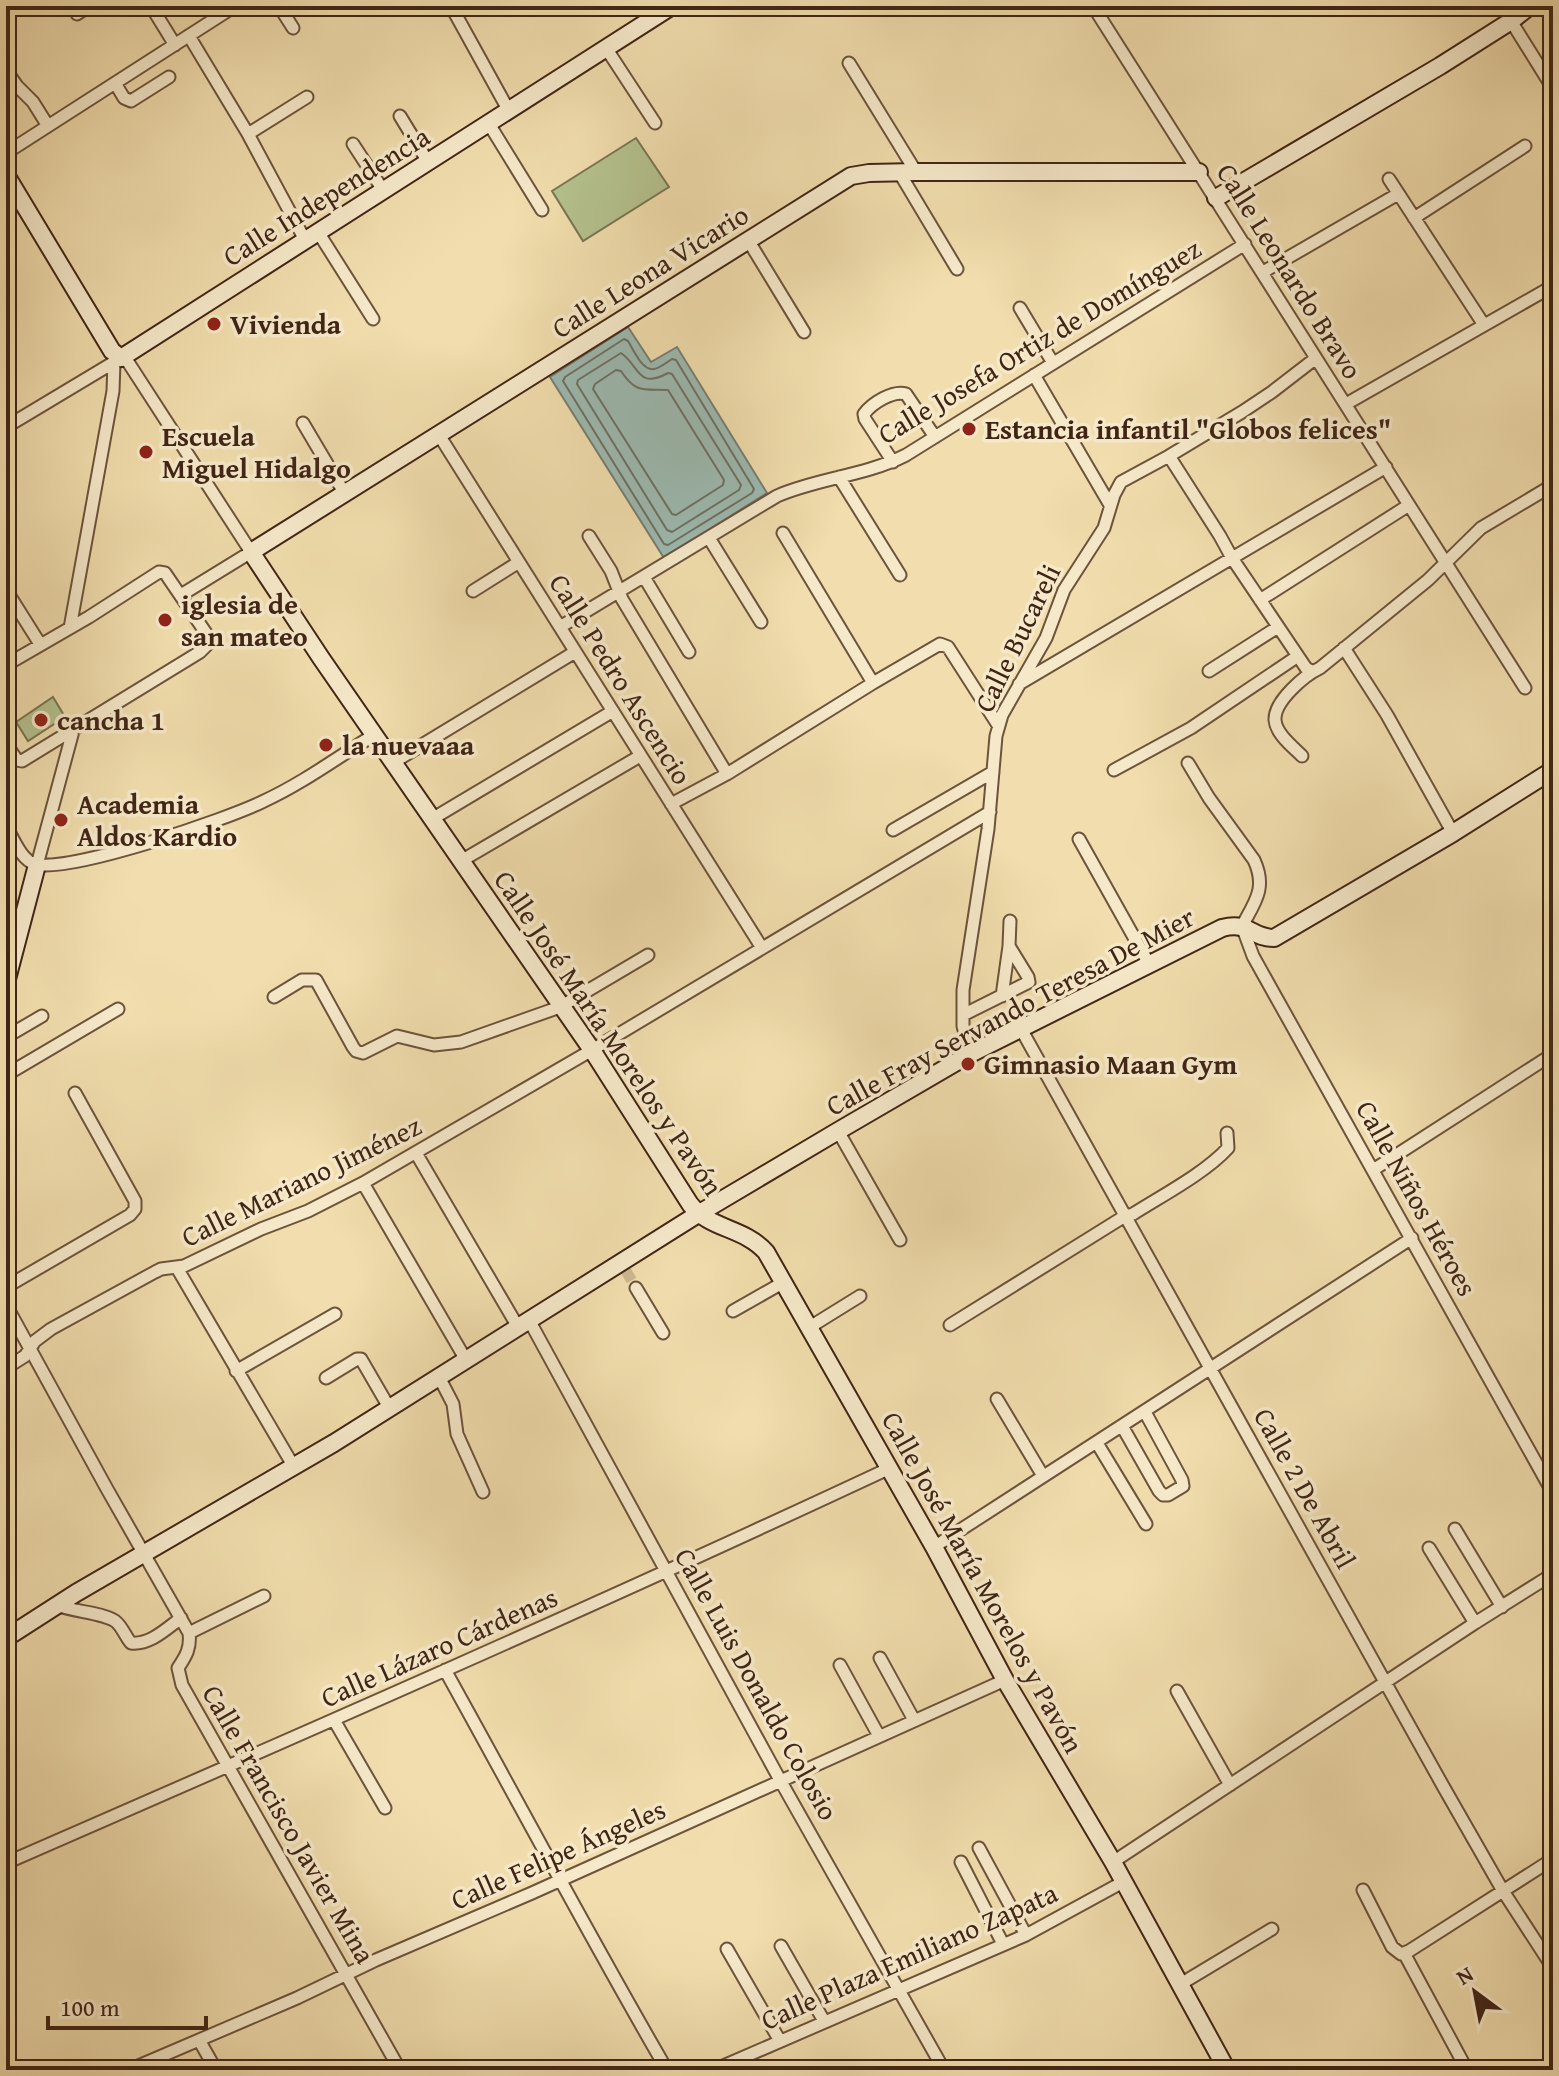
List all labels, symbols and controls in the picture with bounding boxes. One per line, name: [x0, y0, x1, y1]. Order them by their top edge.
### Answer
street label: Calle Independencia: [214, 115, 438, 276]
street label: Calle Leonardo Bravo: [1207, 155, 1373, 387]
street label: Calle Leona Vicario: [543, 194, 756, 348]
street label: Calle Josefa Ortiz de Domínguez: [869, 228, 1208, 454]
place label: Vivienda: [230, 303, 342, 344]
marker: Vivienda: [205, 315, 223, 333]
place label: Estancia infantil "Globos felices": [985, 408, 1391, 449]
place label: Escuela Miguel Hidalgo: [162, 415, 351, 488]
marker: Estancia infantil "Globos felices": [960, 420, 978, 438]
marker: Escuela Miguel Hidalgo: [137, 443, 155, 461]
street label: Calle Bucareli: [963, 557, 1070, 719]
street label: Calle Pedro Ascencio: [540, 565, 703, 792]
place label: iglesia de san mateo: [181, 583, 308, 656]
marker: iglesia de san mateo: [156, 611, 174, 629]
place label: cancha 1: [57, 699, 165, 740]
marker: cancha 1: [32, 711, 50, 729]
place label: la nuevaaa: [342, 724, 475, 765]
marker: la nuevaaa: [317, 736, 335, 754]
place label: Academia Aldos Kardio: [77, 783, 237, 856]
marker: Academia Aldos Kardio: [52, 811, 70, 829]
street label: Calle José María Morelos y Pavón: [485, 862, 734, 1204]
street label: Calle Fray Servando Teresa De Mier: [818, 895, 1202, 1125]
place label: Gimnasio Maan Gym: [984, 1043, 1237, 1084]
marker: Gimnasio Maan Gym: [959, 1055, 977, 1073]
street label: Calle Niños Héroes: [1347, 1092, 1488, 1303]
street label: Calle Mariano Jiménez: [174, 1105, 428, 1256]
street label: Calle 2 De Abril: [1244, 1400, 1367, 1576]
street label: Calle José María Morelos y Pavón: [872, 1404, 1095, 1760]
street label: Calle Luis Donaldo Colosio: [665, 1540, 850, 1827]
street label: Calle Lázaro Cárdenas: [314, 1576, 564, 1717]
street label: Calle Francisco Javier Mina: [193, 1677, 386, 1971]
street label: Calle Felipe Ángeles: [444, 1788, 672, 1919]
street label: Calle Plaza Emiliano Zapata: [754, 1871, 1064, 2040]
north arrow: [1435, 1952, 1515, 2032]
text: N: [1450, 1957, 1479, 1993]
scale bar: [48, 1980, 206, 2030]
text: 100 m: [60, 1990, 120, 2025]

